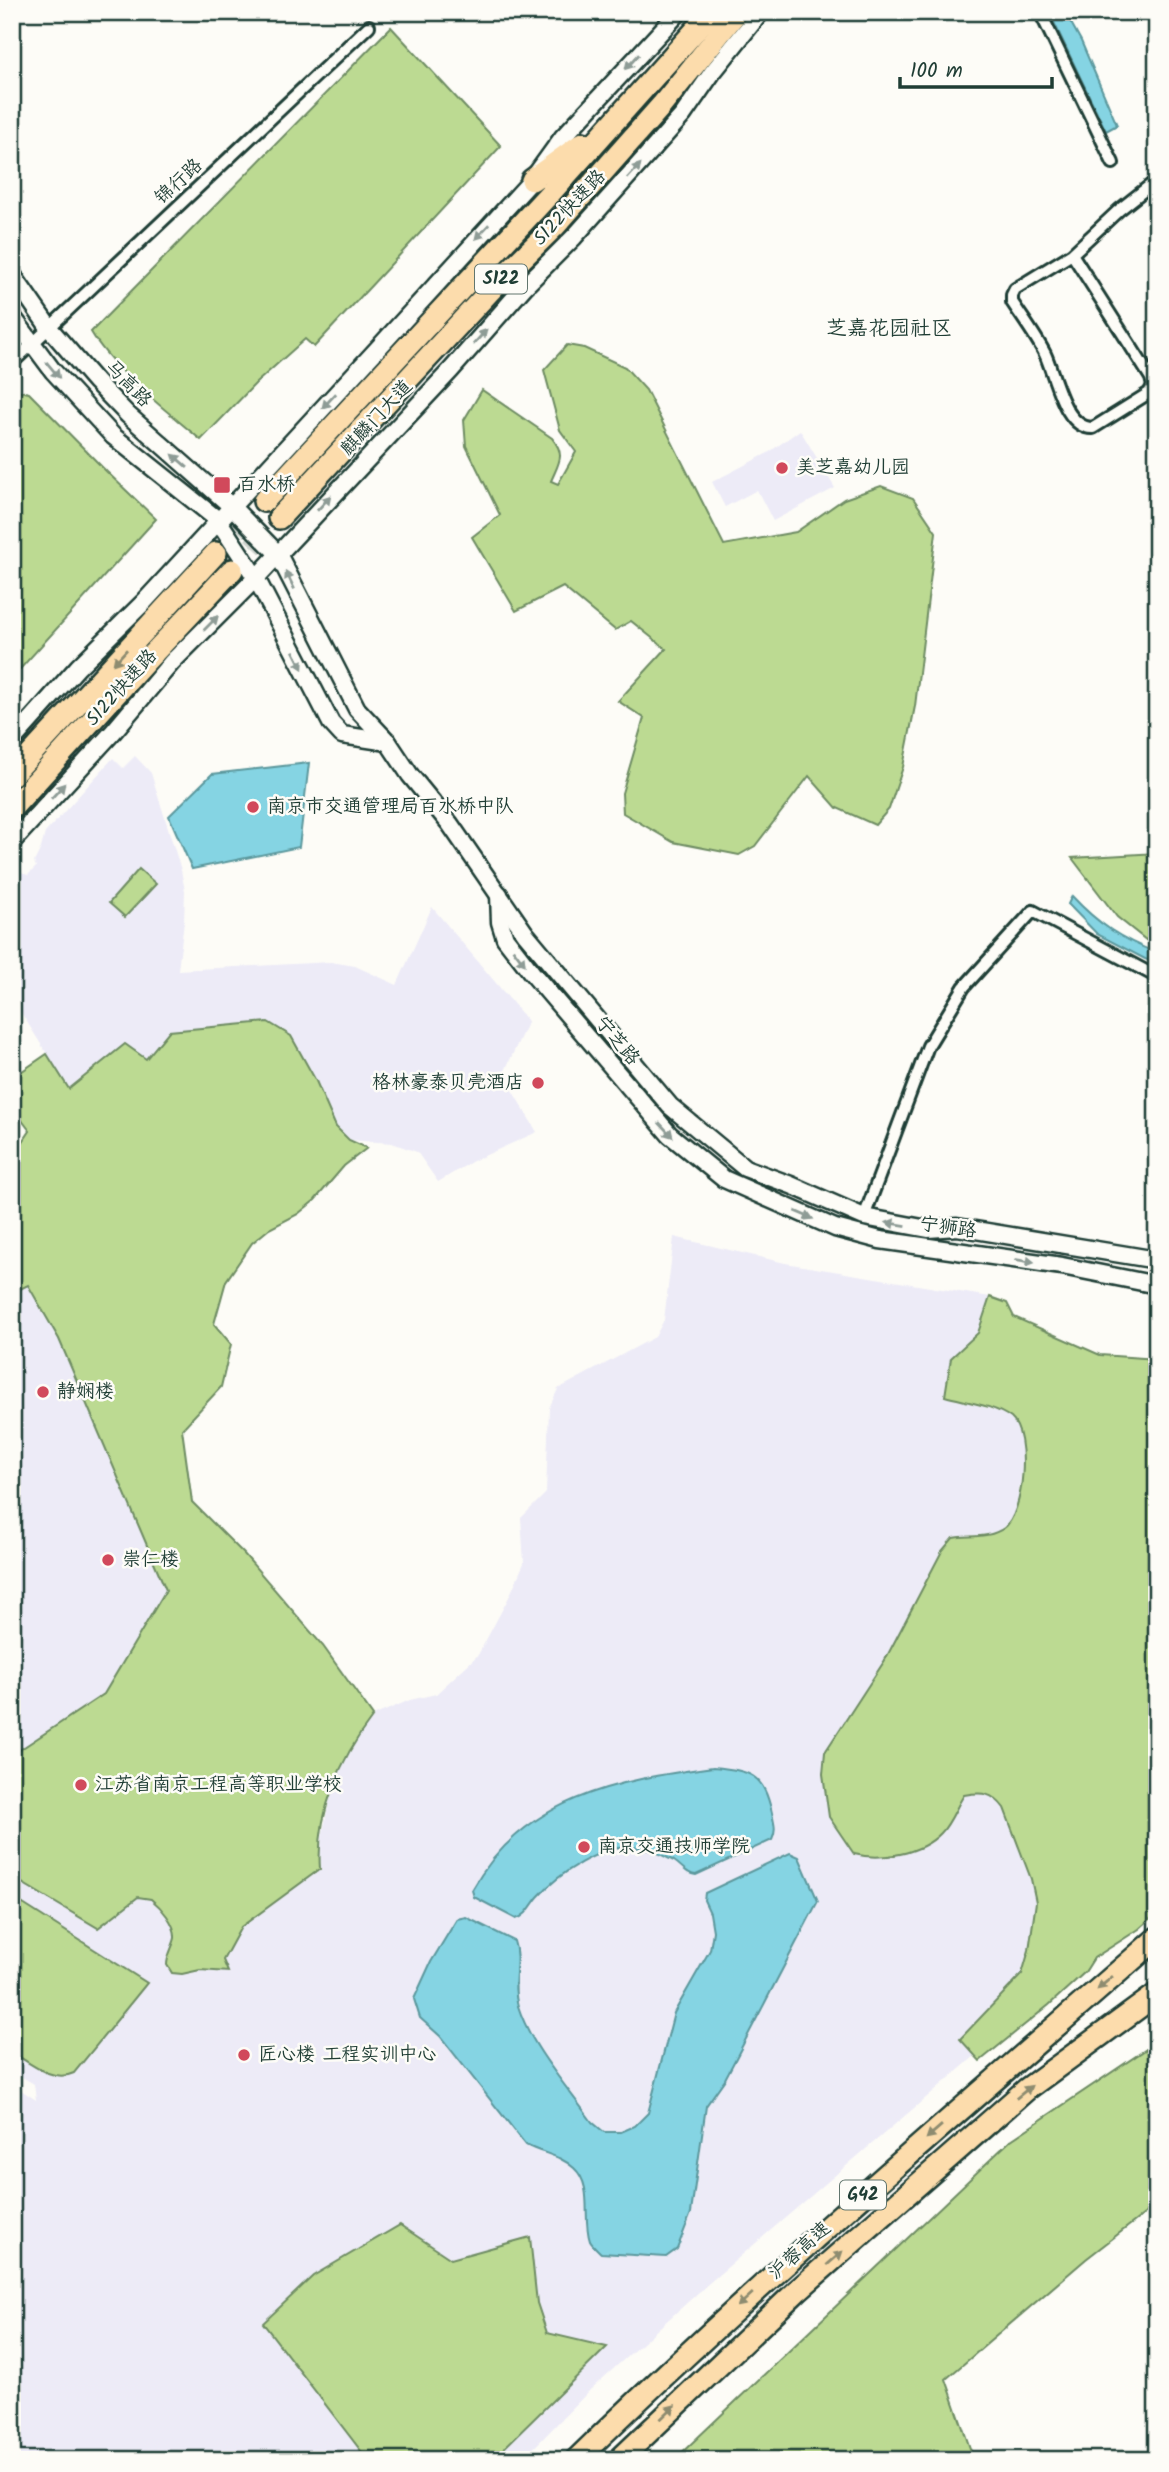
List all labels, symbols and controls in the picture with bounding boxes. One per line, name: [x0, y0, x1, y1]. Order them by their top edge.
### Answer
scale bar: [900, 46, 1052, 90]
one-way arrow: [625, 53, 641, 70]
text: 100 m: [910, 55, 963, 88]
street label: 锦行路: [148, 152, 210, 212]
one-way arrow: [626, 162, 642, 179]
street label: S122快速路: [527, 163, 613, 253]
one-way arrow: [475, 223, 491, 240]
road number: S122: [475, 264, 527, 293]
district label: 芝嘉花园社区: [826, 313, 952, 346]
one-way arrow: [472, 329, 487, 346]
street label: 马高路: [97, 353, 159, 415]
one-way arrow: [45, 362, 60, 379]
street label: 麒麟门大道: [334, 373, 420, 463]
one-way arrow: [322, 392, 338, 409]
one-way arrow: [171, 453, 189, 469]
place label: 美芝嘉幼儿园: [796, 453, 910, 483]
marker: 美芝嘉幼儿园: [774, 460, 790, 476]
place label: 百水桥: [238, 470, 295, 500]
marker: 百水桥: [212, 475, 232, 495]
one-way arrow: [316, 495, 332, 512]
one-way arrow: [285, 570, 296, 590]
one-way arrow: [203, 615, 219, 632]
street label: S122快速路: [79, 643, 165, 733]
one-way arrow: [113, 648, 129, 665]
one-way arrow: [293, 650, 304, 670]
one-way arrow: [50, 782, 66, 800]
place label: 南京市交通管理局百水桥中队: [267, 792, 514, 822]
marker: 南京市交通管理局百水桥中队: [245, 799, 261, 815]
one-way arrow: [512, 947, 527, 965]
street label: 宁芝路: [587, 1010, 647, 1072]
place label: 格林豪泰贝壳酒店: [372, 1068, 524, 1098]
marker: 格林豪泰贝壳酒店: [530, 1075, 546, 1091]
one-way arrow: [658, 1121, 674, 1138]
street label: 宁狮路: [918, 1209, 978, 1247]
one-way arrow: [793, 1210, 814, 1221]
one-way arrow: [885, 1218, 907, 1229]
one-way arrow: [1015, 1255, 1037, 1266]
place label: 静娴楼: [57, 1377, 114, 1407]
marker: 静娴楼: [35, 1384, 51, 1400]
place label: 崇仁楼: [122, 1545, 179, 1575]
marker: 崇仁楼: [100, 1552, 116, 1568]
place label: 江苏省南京工程高等职业学校: [95, 1770, 342, 1800]
marker: 江苏省南京工程高等职业学校: [73, 1777, 89, 1793]
place label: 南京交通技师学院: [598, 1832, 750, 1862]
marker: 南京交通技师学院: [576, 1839, 592, 1855]
one-way arrow: [1096, 1975, 1114, 1991]
place label: 匠心楼 工程实训中心: [258, 2040, 437, 2070]
marker: 匠心楼 工程实训中心: [236, 2047, 252, 2063]
one-way arrow: [1016, 2085, 1033, 2100]
one-way arrow: [925, 2124, 942, 2139]
road number: G42: [840, 2180, 886, 2210]
street label: 沪蓉高速: [762, 2214, 838, 2288]
one-way arrow: [826, 2250, 844, 2266]
one-way arrow: [736, 2292, 754, 2308]
one-way arrow: [659, 2404, 676, 2421]

